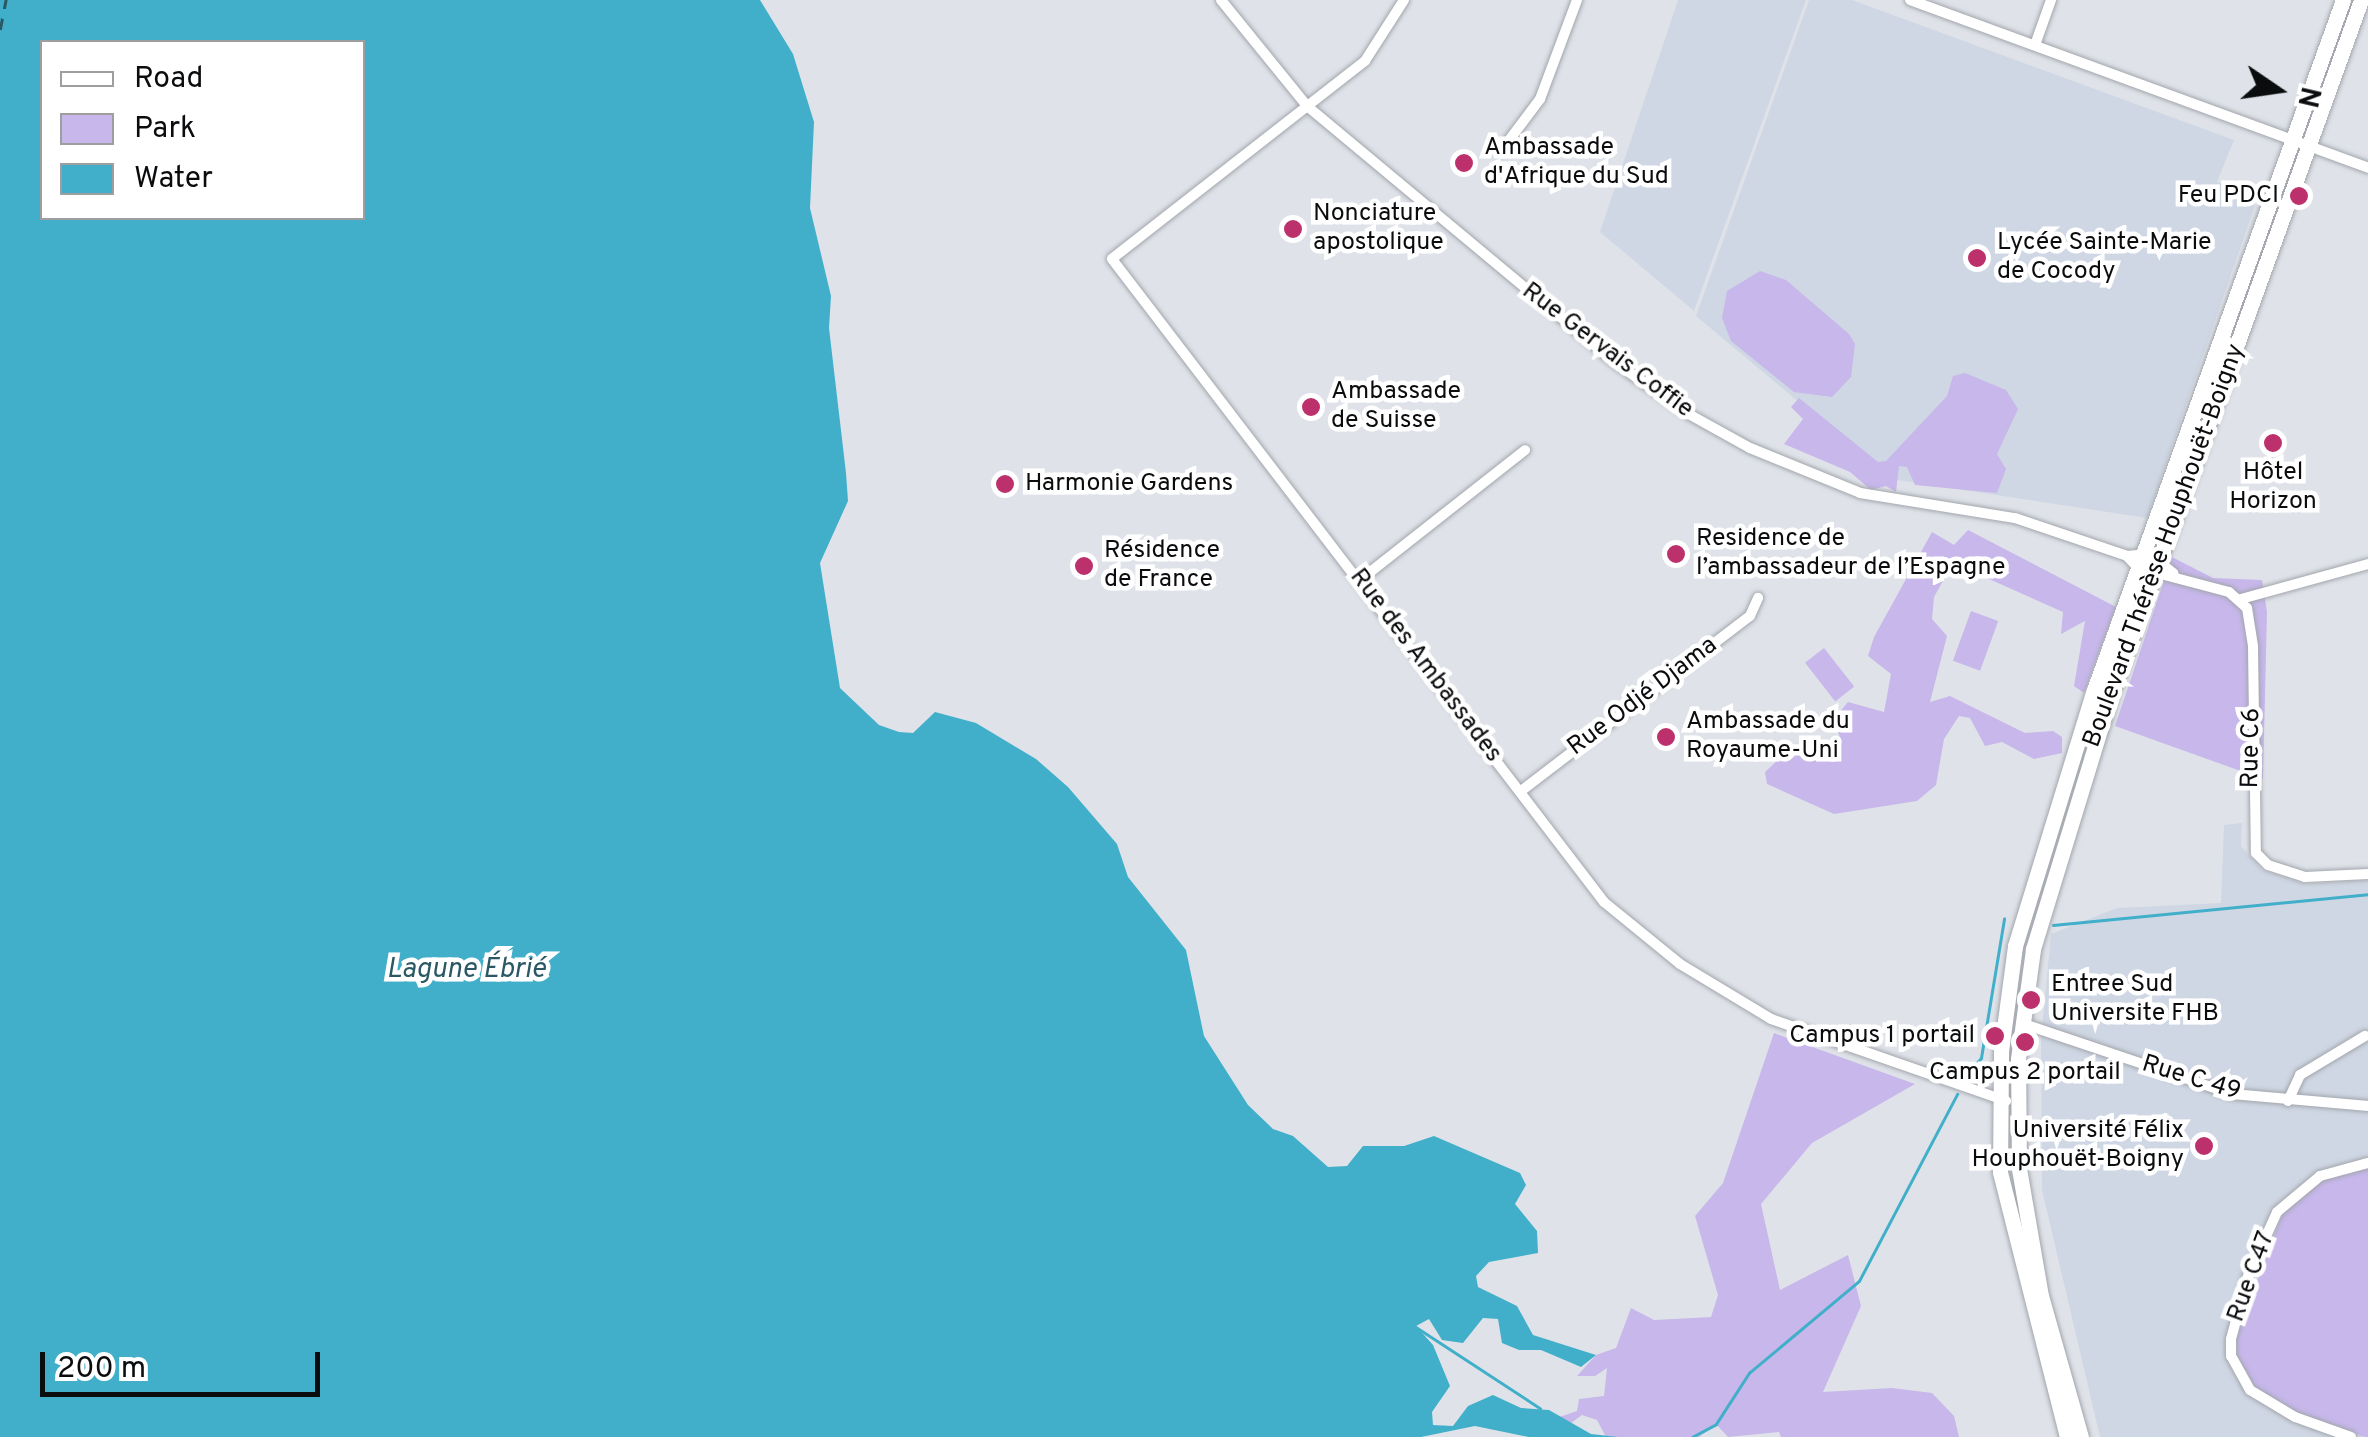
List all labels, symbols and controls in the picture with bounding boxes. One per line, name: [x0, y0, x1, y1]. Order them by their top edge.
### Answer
legend: [40, 40, 365, 220]
north arrow: [2228, 40, 2328, 140]
text: Road: [134, 61, 203, 98]
text: N: [2287, 83, 2327, 111]
text: Park: [134, 111, 196, 148]
place label: Ambassade d'Afrique du Sud: [1484, 134, 1669, 193]
marker: Ambassade d'Afrique du Sud: [1453, 152, 1475, 174]
text: Water: [134, 161, 213, 198]
place label: Feu PDCI: [2178, 181, 2279, 211]
marker: Feu PDCI: [2288, 185, 2310, 207]
place label: Nonciature apostolique: [1313, 200, 1444, 259]
marker: Nonciature apostolique: [1282, 218, 1304, 240]
place label: Lycée Sainte-Marie de Cocody: [1997, 229, 2212, 288]
marker: Lycée Sainte-Marie de Cocody: [1966, 247, 1988, 269]
street label: Rue Gervais Coffie: [1515, 277, 1699, 425]
street label: Boulevard Thérèse Houphouët-Boigny: [2078, 340, 2252, 752]
place label: Ambassade de Suisse: [1331, 378, 1461, 437]
marker: Ambassade de Suisse: [1300, 396, 1322, 418]
marker: Hôtel Horizon: [2262, 432, 2284, 454]
place label: Hôtel Horizon: [2229, 459, 2317, 518]
place label: Harmonie Gardens: [1025, 469, 1233, 499]
marker: Harmonie Gardens: [994, 473, 1016, 495]
place label: Residence de l’ambassadeur de l’Espagne: [1696, 525, 2005, 584]
place label: Résidence de France: [1104, 537, 1220, 596]
marker: Residence de l’ambassadeur de l’Espagne: [1665, 543, 1687, 565]
marker: Résidence de France: [1073, 555, 1095, 577]
street label: Rue des Ambassades: [1342, 563, 1508, 769]
street label: Rue Odjé Djama: [1562, 631, 1724, 763]
street label: Rue C6: [2236, 707, 2268, 789]
place label: Ambassade du Royaume-Uni: [1686, 708, 1850, 767]
marker: Ambassade du Royaume-Uni: [1655, 726, 1677, 748]
water label: Lagune Ébrié: [386, 953, 546, 987]
place label: Entree Sud Universite FHB: [2051, 971, 2219, 1030]
marker: Entree Sud Universite FHB: [2020, 989, 2042, 1011]
place label: Campus 1 portail: [1789, 1021, 1975, 1051]
marker: Campus 1 portail: [1984, 1025, 2006, 1047]
marker: Campus 2 portail: [2014, 1031, 2036, 1053]
street label: Rue C 49: [2138, 1050, 2244, 1108]
place label: Campus 2 portail: [1929, 1058, 2121, 1088]
place label: Université Félix Houphouët-Boigny: [1972, 1117, 2184, 1176]
marker: Université Félix Houphouët-Boigny: [2193, 1135, 2215, 1157]
street label: Rue C47: [2222, 1228, 2282, 1326]
scale bar: [45, 1332, 325, 1394]
text: 200 m: [57, 1351, 146, 1388]

